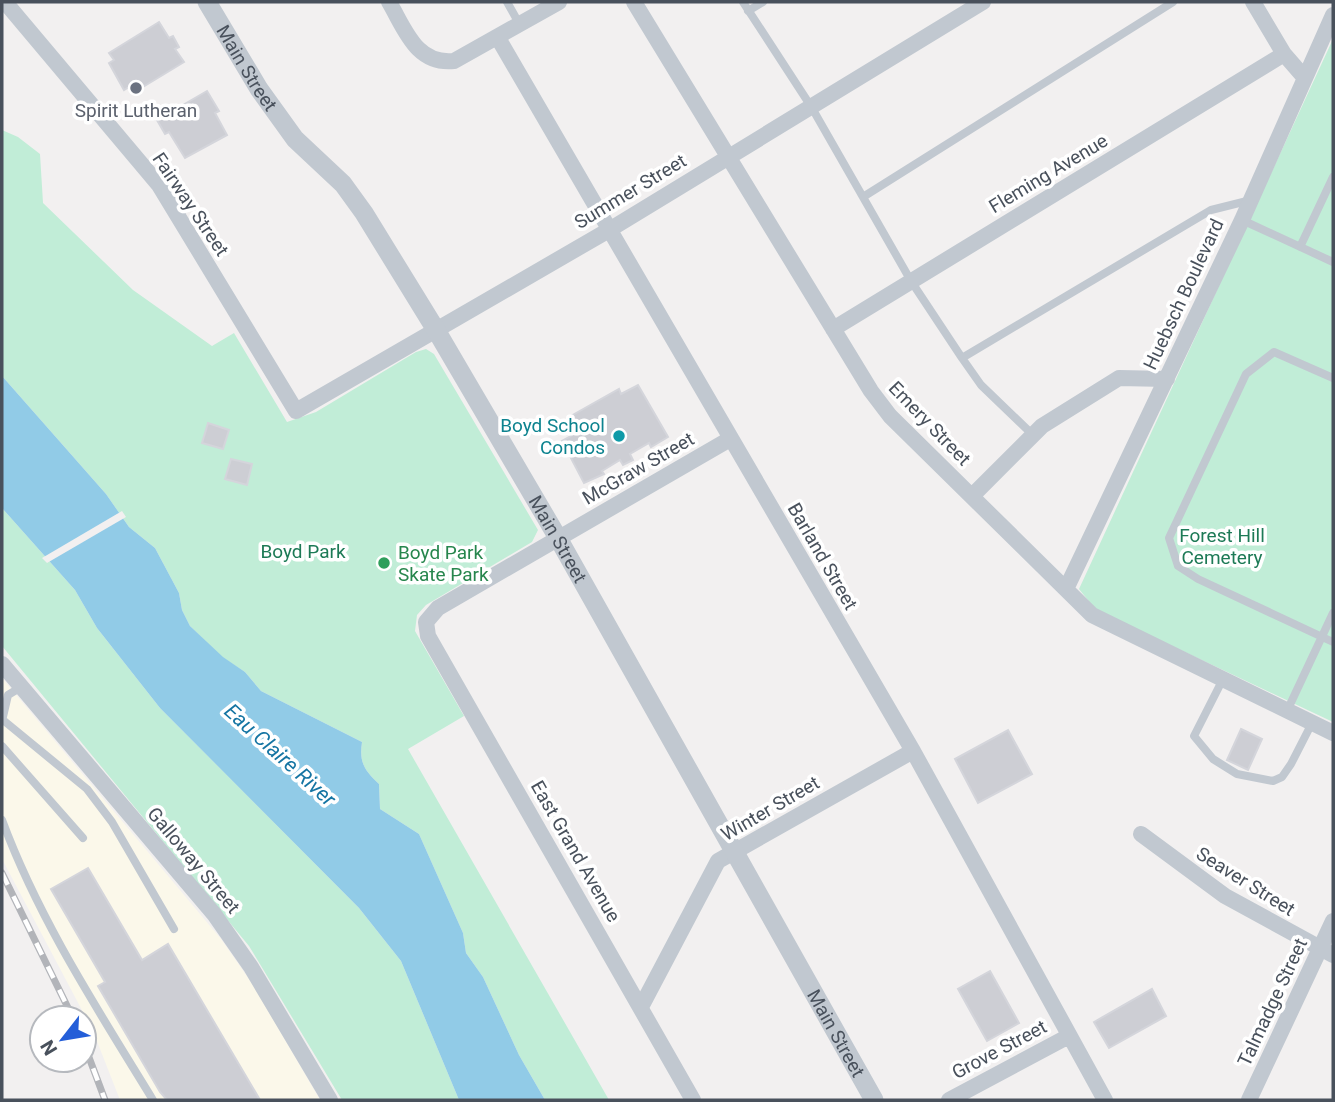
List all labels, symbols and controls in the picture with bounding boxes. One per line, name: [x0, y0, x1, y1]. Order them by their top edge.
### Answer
street label: Main Street: [211, 21, 282, 116]
marker: Spirit Lutheran: [128, 80, 144, 96]
place label: Spirit Lutheran: [75, 99, 197, 122]
street label: Fleming Avenue: [985, 129, 1112, 218]
street label: Fairway Street: [147, 148, 234, 260]
street label: Summer Street: [570, 149, 690, 234]
street label: Huebsch Boulevard: [1138, 215, 1228, 373]
street label: Emery Street: [884, 377, 975, 470]
place label: Boyd School Condos: [500, 414, 605, 459]
street label: McGraw Street: [578, 427, 698, 510]
marker: Boyd School Condos: [611, 428, 627, 444]
street label: Main Street: [524, 491, 592, 587]
street label: Barland Street: [783, 499, 862, 614]
park label: Forest Hill Cemetery: [1179, 524, 1265, 569]
park label: Boyd Park: [260, 540, 346, 563]
place label: Boyd Park Skate Park: [398, 541, 489, 586]
marker: Boyd Park Skate Park: [376, 555, 392, 571]
water label: Eau Claire River: [220, 699, 341, 812]
street label: Winter Street: [717, 771, 823, 846]
street label: East Grand Avenue: [526, 777, 625, 926]
street label: Galloway Street: [142, 803, 245, 918]
street label: Seaver Street: [1192, 842, 1299, 921]
street label: Talmadge Street: [1233, 935, 1312, 1070]
street label: Main Street: [802, 985, 870, 1081]
north arrow: [28, 1004, 98, 1074]
street label: Grove Street: [948, 1015, 1050, 1084]
text: N: [36, 1036, 62, 1059]

